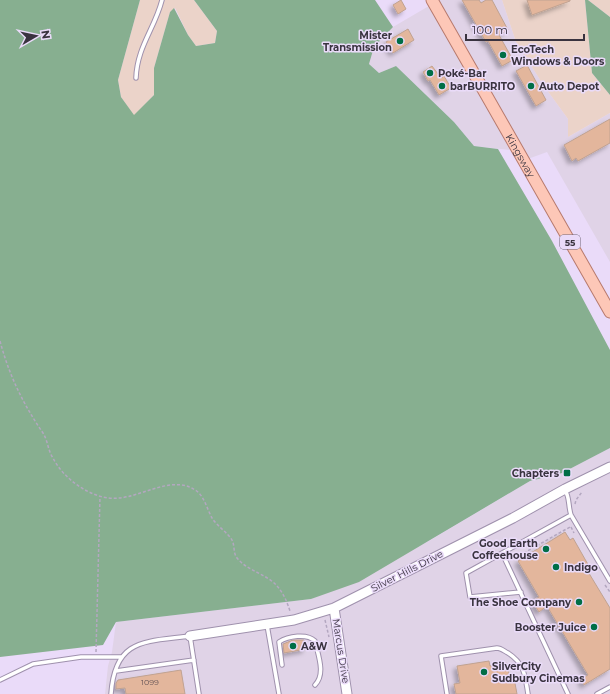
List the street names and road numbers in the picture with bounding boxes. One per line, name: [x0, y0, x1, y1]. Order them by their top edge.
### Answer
street label: Kingsway: [503, 131, 539, 180]
road number: 55: [560, 235, 580, 249]
street label: Silver Hills Drive: [369, 547, 445, 595]
street label: Marcus Drive: [329, 618, 353, 684]

